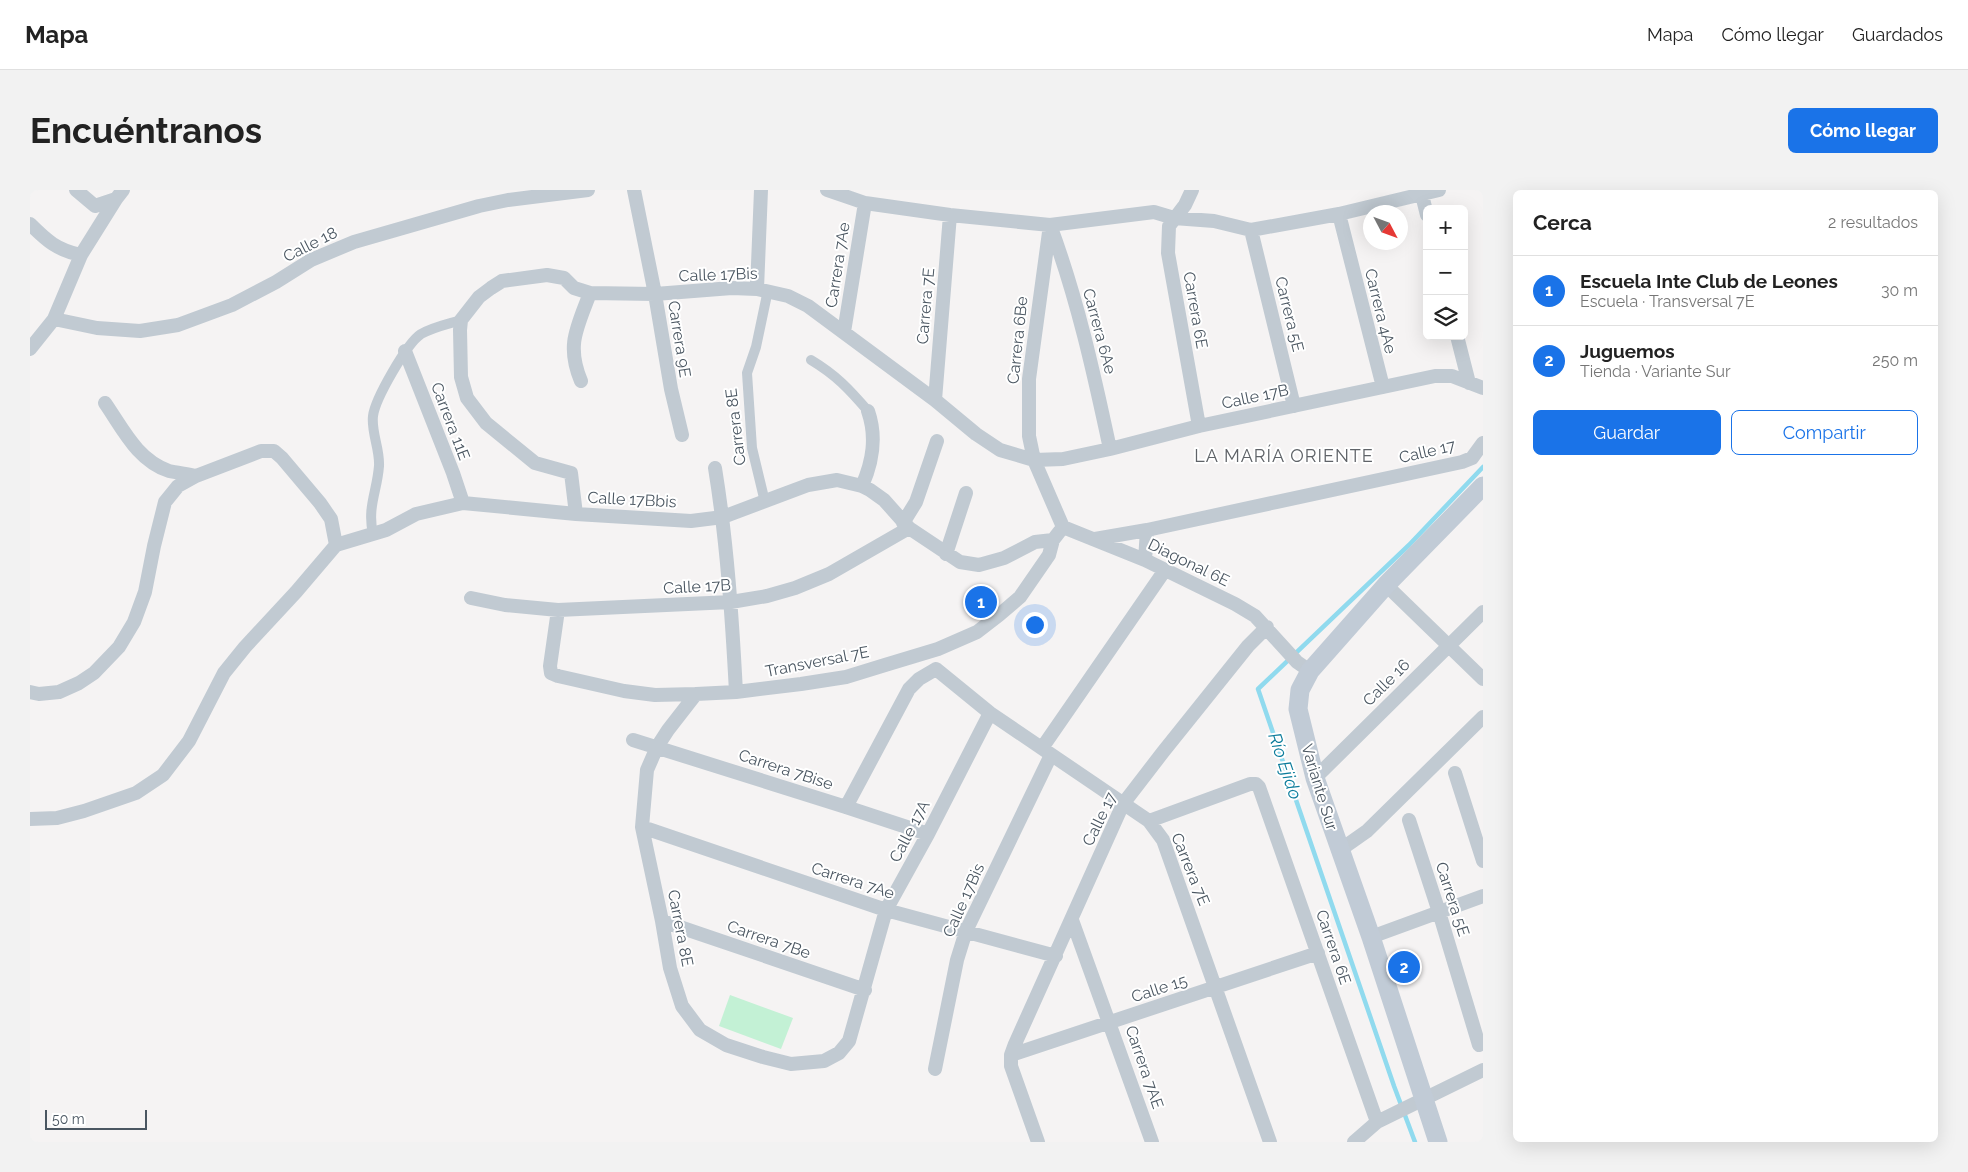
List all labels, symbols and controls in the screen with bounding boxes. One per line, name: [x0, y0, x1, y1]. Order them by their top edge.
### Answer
text: Mapa: [25, 20, 88, 49]
text: Mapa: [1647, 24, 1693, 45]
text: Cómo llegar: [1721, 24, 1824, 45]
text: Guardados: [1852, 24, 1943, 45]
button: Cómo llegar: [1788, 108, 1938, 153]
text: Encuéntranos: [30, 110, 262, 151]
north arrow: [1363, 205, 1408, 250]
map controls: [1423, 205, 1468, 340]
button: +: [1423, 205, 1468, 250]
text: Cerca: [1533, 210, 1592, 235]
text: 2 resultados: [1828, 213, 1918, 232]
street label: Carrera 7Ae: [821, 221, 854, 309]
street label: Calle 18: [280, 223, 340, 266]
button: −: [1423, 250, 1468, 295]
street label: Calle 17Bis: [678, 264, 758, 285]
street label: Carrera 7E: [913, 267, 938, 345]
street label: Carrera 4Ae: [1361, 267, 1400, 356]
street label: Carrera 6E: [1179, 270, 1212, 350]
text: Escuela Inte Club de Leones: [1580, 270, 1838, 292]
street label: Carrera 5E: [1271, 275, 1308, 354]
text: 1: [1545, 281, 1553, 300]
text: 30 m: [1881, 281, 1918, 300]
street label: Carrera 6Ae: [1079, 286, 1120, 376]
text: Escuela · Transversal 7E: [1580, 292, 1754, 311]
street label: Carrera 6Be: [1003, 295, 1032, 385]
button: layers: [1423, 295, 1468, 340]
street label: Carrera 9E: [664, 299, 695, 379]
text: Juguemos: [1580, 340, 1675, 362]
text: 2: [1544, 351, 1554, 370]
text: 250 m: [1872, 351, 1918, 370]
text: Tienda · Variante Sur: [1580, 362, 1731, 381]
street label: Carrera 11E: [427, 380, 474, 463]
street label: Calle 17B: [1220, 380, 1290, 413]
street label: Carrera 8E: [721, 387, 750, 467]
button: Guardar: [1533, 410, 1721, 455]
button: Compartir: [1731, 410, 1918, 455]
street label: Calle 17: [1397, 436, 1458, 467]
district label: LA MARÍA ORIENTE: [1194, 444, 1374, 466]
street label: Calle 17Bbis: [587, 488, 677, 511]
street label: Diagonal 6E: [1145, 535, 1233, 590]
street label: Calle 17B: [663, 575, 731, 598]
pin: 1: [965, 583, 997, 621]
your location: [1022, 612, 1048, 638]
street label: Transversal 7E: [764, 642, 871, 681]
street label: Calle 16: [1359, 655, 1414, 710]
water label: Río Ejido: [1264, 730, 1307, 802]
street label: Variante Sur: [1297, 742, 1342, 833]
street label: Carrera 7Bise: [736, 745, 836, 794]
street label: Calle 17: [1078, 789, 1121, 849]
street label: Calle 17A: [885, 797, 934, 865]
street label: Carrera 7E: [1167, 830, 1214, 909]
street label: Carrera 7Ae: [809, 858, 897, 903]
street label: Calle 17Bis: [939, 860, 988, 940]
street label: Carrera 5E: [1432, 860, 1474, 939]
street label: Carrera 8E: [664, 888, 697, 968]
street label: Carrera 6E: [1312, 907, 1355, 987]
street label: Carrera 7Be: [725, 916, 813, 963]
pin: 2: [1388, 948, 1420, 986]
street label: Calle 15: [1129, 970, 1190, 1006]
street label: Carrera 7AE: [1121, 1023, 1168, 1112]
scale bar: [45, 1107, 148, 1130]
text: 50 m: [52, 1111, 85, 1127]

